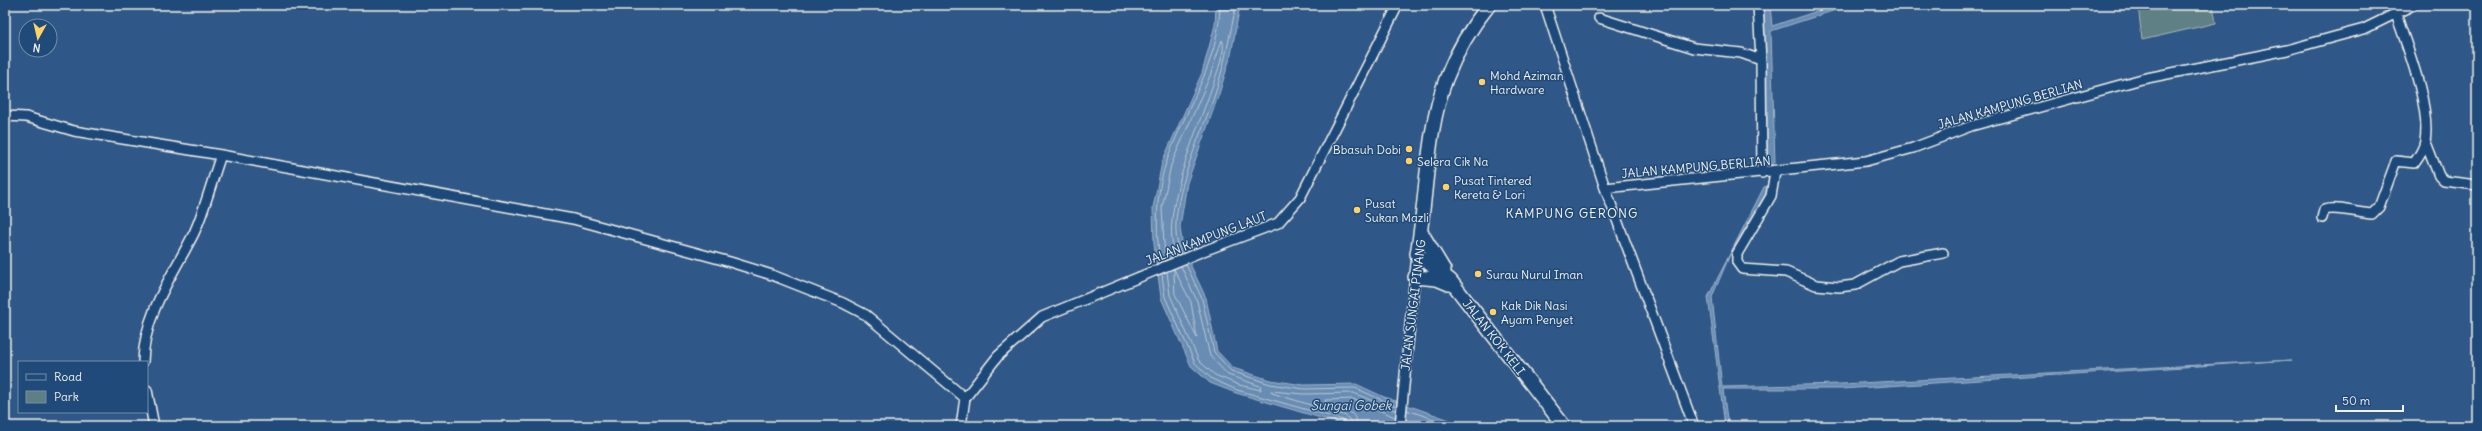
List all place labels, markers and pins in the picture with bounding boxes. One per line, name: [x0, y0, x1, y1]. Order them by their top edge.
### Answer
place label: Mohd Aziman Hardware: [1490, 68, 1564, 97]
marker: Mohd Aziman Hardware: [1477, 77, 1487, 87]
place label: Bbasuh Dobi: [1333, 142, 1401, 157]
marker: Bbasuh Dobi: [1404, 144, 1414, 154]
place label: Selera Cik Na: [1417, 154, 1489, 169]
marker: Selera Cik Na: [1404, 156, 1414, 166]
place label: Pusat Tintered Kereta & Lori: [1454, 173, 1532, 202]
marker: Pusat Tintered Kereta & Lori: [1441, 182, 1451, 192]
place label: Pusat Sukan Mazli: [1365, 196, 1429, 225]
marker: Pusat Sukan Mazli: [1352, 205, 1362, 215]
place label: Surau Nurul Iman: [1486, 267, 1583, 282]
marker: Surau Nurul Iman: [1473, 269, 1483, 279]
place label: Kak Dik Nasi Ayam Penyet: [1501, 298, 1573, 327]
marker: Kak Dik Nasi Ayam Penyet: [1488, 307, 1498, 317]

